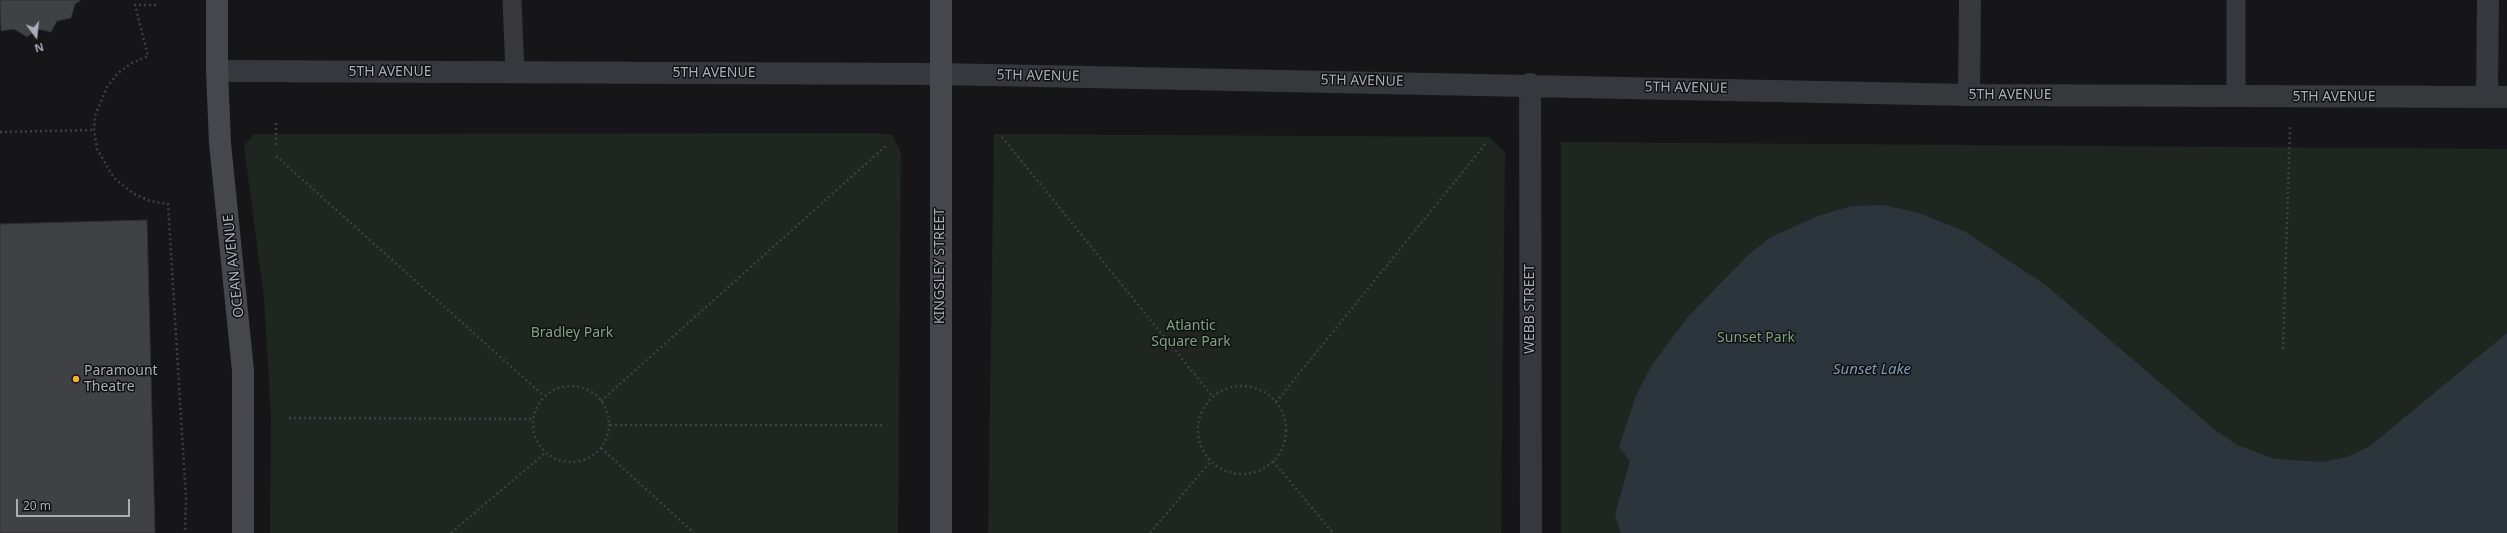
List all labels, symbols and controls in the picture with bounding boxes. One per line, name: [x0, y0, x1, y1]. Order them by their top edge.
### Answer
north arrow: [16, 16, 56, 56]
text: N: [33, 40, 46, 56]
street label: 5TH AVENUE: [348, 64, 432, 80]
street label: 5TH AVENUE: [672, 65, 756, 81]
street label: 5TH AVENUE: [996, 67, 1080, 85]
street label: 5TH AVENUE: [1320, 72, 1404, 90]
street label: 5TH AVENUE: [1644, 79, 1728, 97]
street label: 5TH AVENUE: [1968, 87, 2052, 103]
street label: 5TH AVENUE: [2292, 89, 2376, 105]
street label: KINGSLEY STREET: [932, 208, 948, 324]
street label: OCEAN AVENUE: [220, 213, 248, 319]
street label: WEBB STREET: [1522, 264, 1538, 354]
park label: Atlantic Square Park: [1151, 318, 1231, 350]
park label: Bradley Park: [531, 325, 613, 341]
park label: Sunset Park: [1717, 330, 1795, 346]
water label: Sunset Lake: [1833, 361, 1911, 379]
place label: Paramount Theatre: [84, 363, 158, 396]
marker: Paramount Theatre: [71, 374, 81, 384]
scale bar: [18, 491, 132, 517]
text: 20 m: [23, 497, 51, 514]

